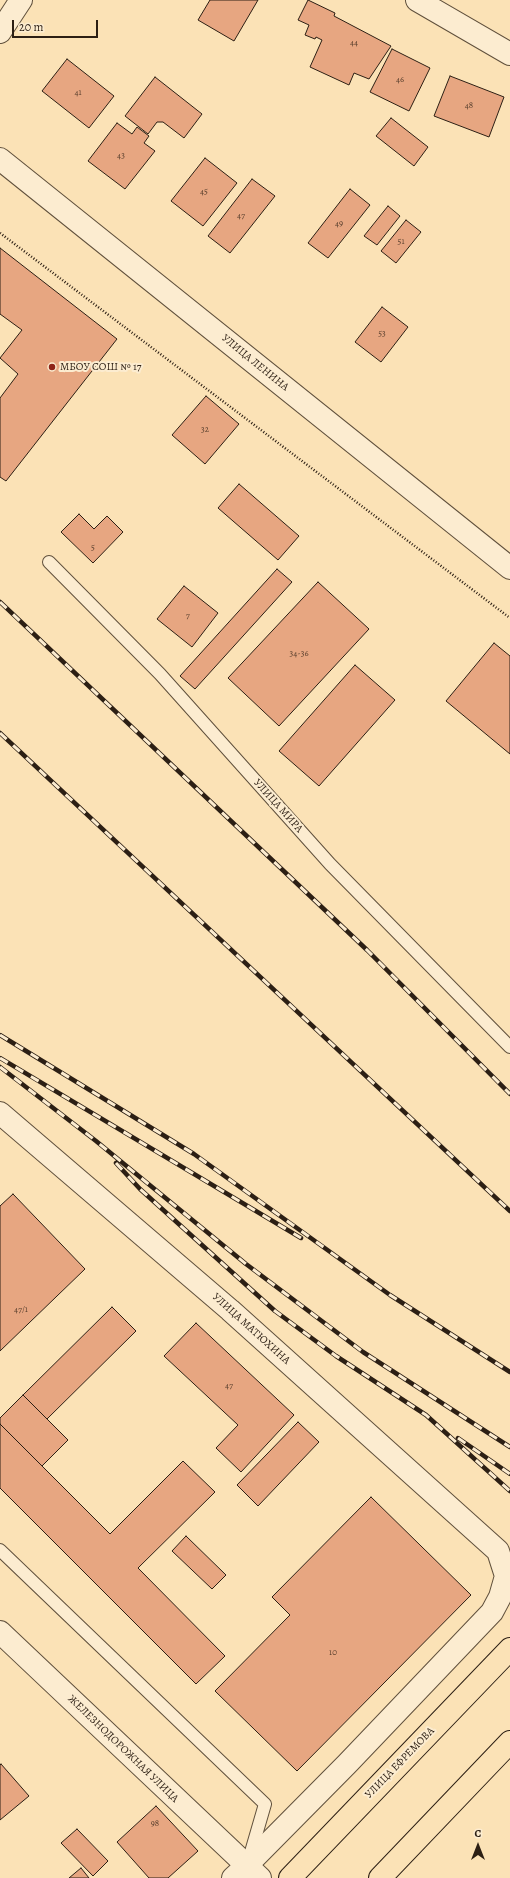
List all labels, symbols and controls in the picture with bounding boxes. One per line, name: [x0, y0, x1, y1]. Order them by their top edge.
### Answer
scale bar: [14, 12, 100, 38]
text: 20 m: [19, 19, 43, 35]
house number: 44: [350, 38, 358, 48]
house number: 46: [396, 75, 404, 85]
house number: 41: [74, 88, 82, 98]
house number: 48: [465, 101, 473, 111]
house number: 43: [117, 151, 125, 161]
house number: 45: [200, 187, 208, 197]
house number: 47: [237, 211, 245, 221]
house number: 49: [335, 219, 343, 229]
house number: 51: [398, 237, 404, 247]
house number: 53: [378, 329, 386, 339]
street label: УЛИЦА ЛЕНИНА: [219, 332, 291, 394]
place label: МБОУ СОШ № 17: [60, 360, 141, 374]
marker: МБОУ СОШ № 17: [47, 362, 57, 372]
house number: 32: [201, 425, 209, 435]
house number: 5: [91, 543, 95, 553]
house number: 7: [186, 611, 190, 621]
house number: 34-36: [289, 649, 309, 659]
street label: УЛИЦА МИРА: [250, 776, 306, 836]
street label: УЛИЦА МАТЮХИНА: [209, 1291, 293, 1367]
house number: 47/1: [14, 1305, 28, 1315]
house number: 47: [225, 1381, 233, 1391]
house number: 10: [329, 1648, 337, 1658]
street label: ЖЕЛЕЗНОДОРОЖНАЯ УЛИЦА: [65, 1693, 181, 1805]
street label: УЛИЦА ЕФРЕМОВА: [363, 1725, 437, 1801]
house number: 98: [151, 1819, 159, 1829]
north arrow: [458, 1826, 498, 1866]
text: С: [475, 1826, 481, 1841]

